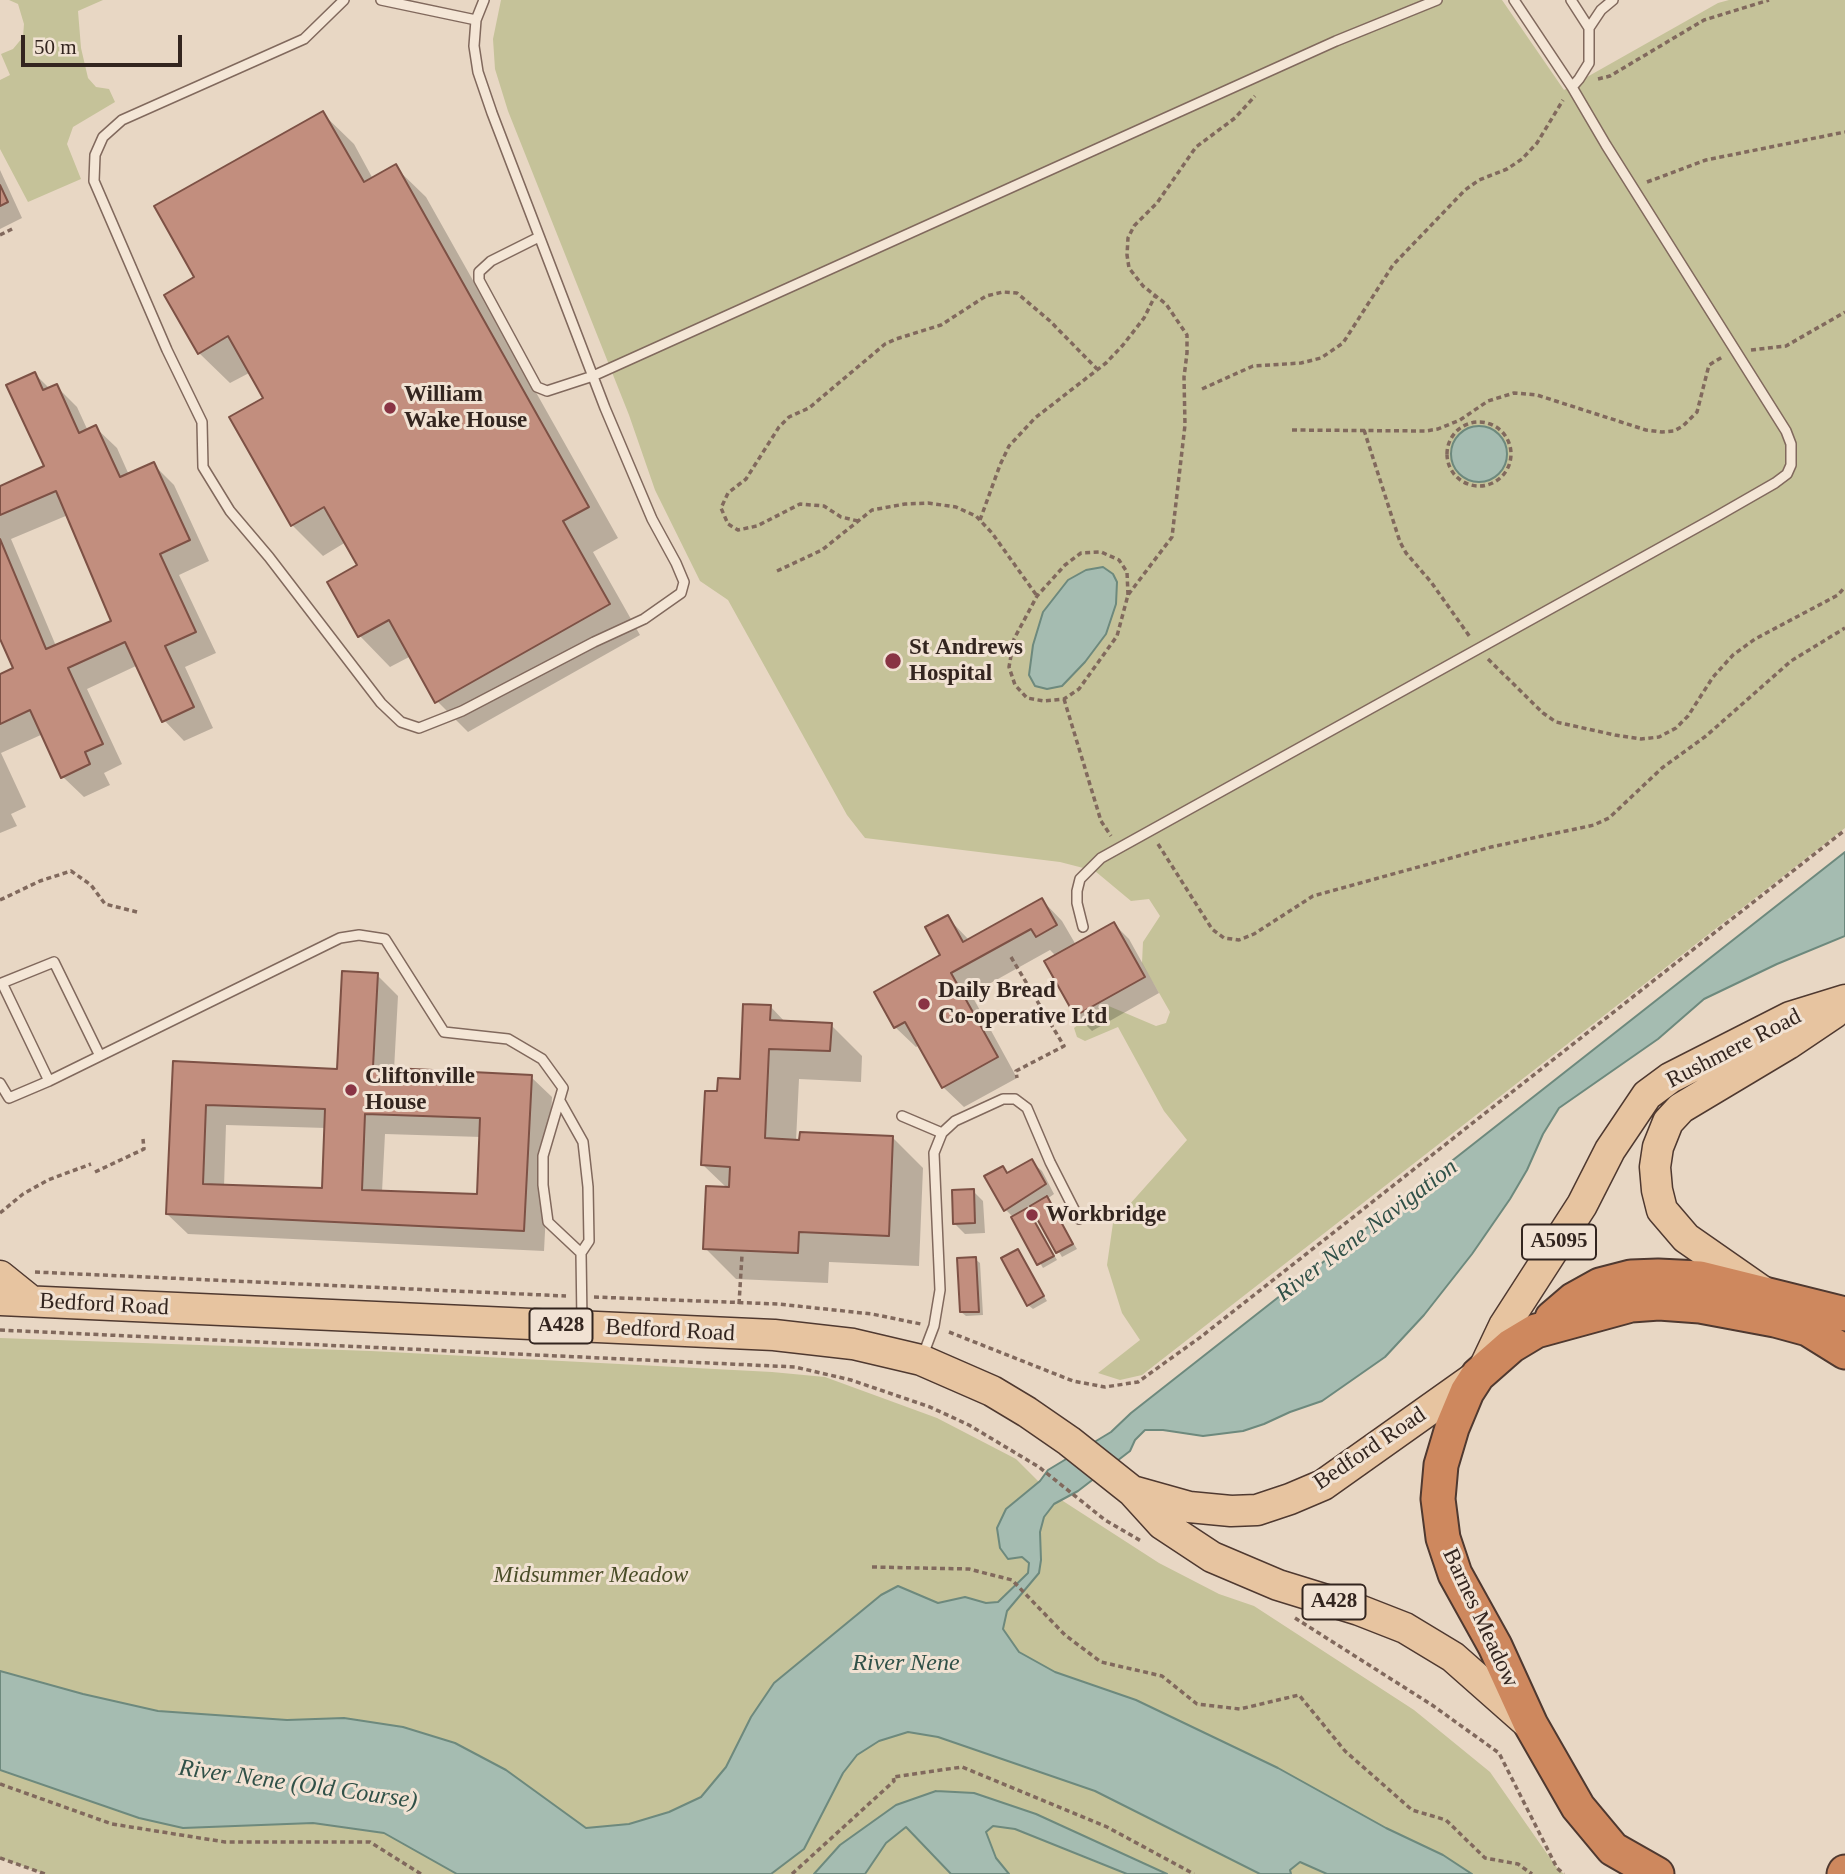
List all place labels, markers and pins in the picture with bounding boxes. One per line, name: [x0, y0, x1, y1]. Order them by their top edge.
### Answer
place label: William Wake House: [404, 381, 527, 435]
marker: William Wake House: [382, 400, 398, 416]
place label: St Andrews Hospital: [909, 634, 1023, 688]
marker: St Andrews Hospital: [883, 651, 903, 671]
place label: Daily Bread Co-operative Ltd: [938, 977, 1107, 1031]
marker: Daily Bread Co-operative Ltd: [916, 996, 932, 1012]
place label: Cliftonville House: [365, 1063, 475, 1117]
marker: Cliftonville House: [343, 1082, 359, 1098]
place label: Workbridge: [1046, 1201, 1166, 1229]
marker: Workbridge: [1024, 1207, 1040, 1223]

